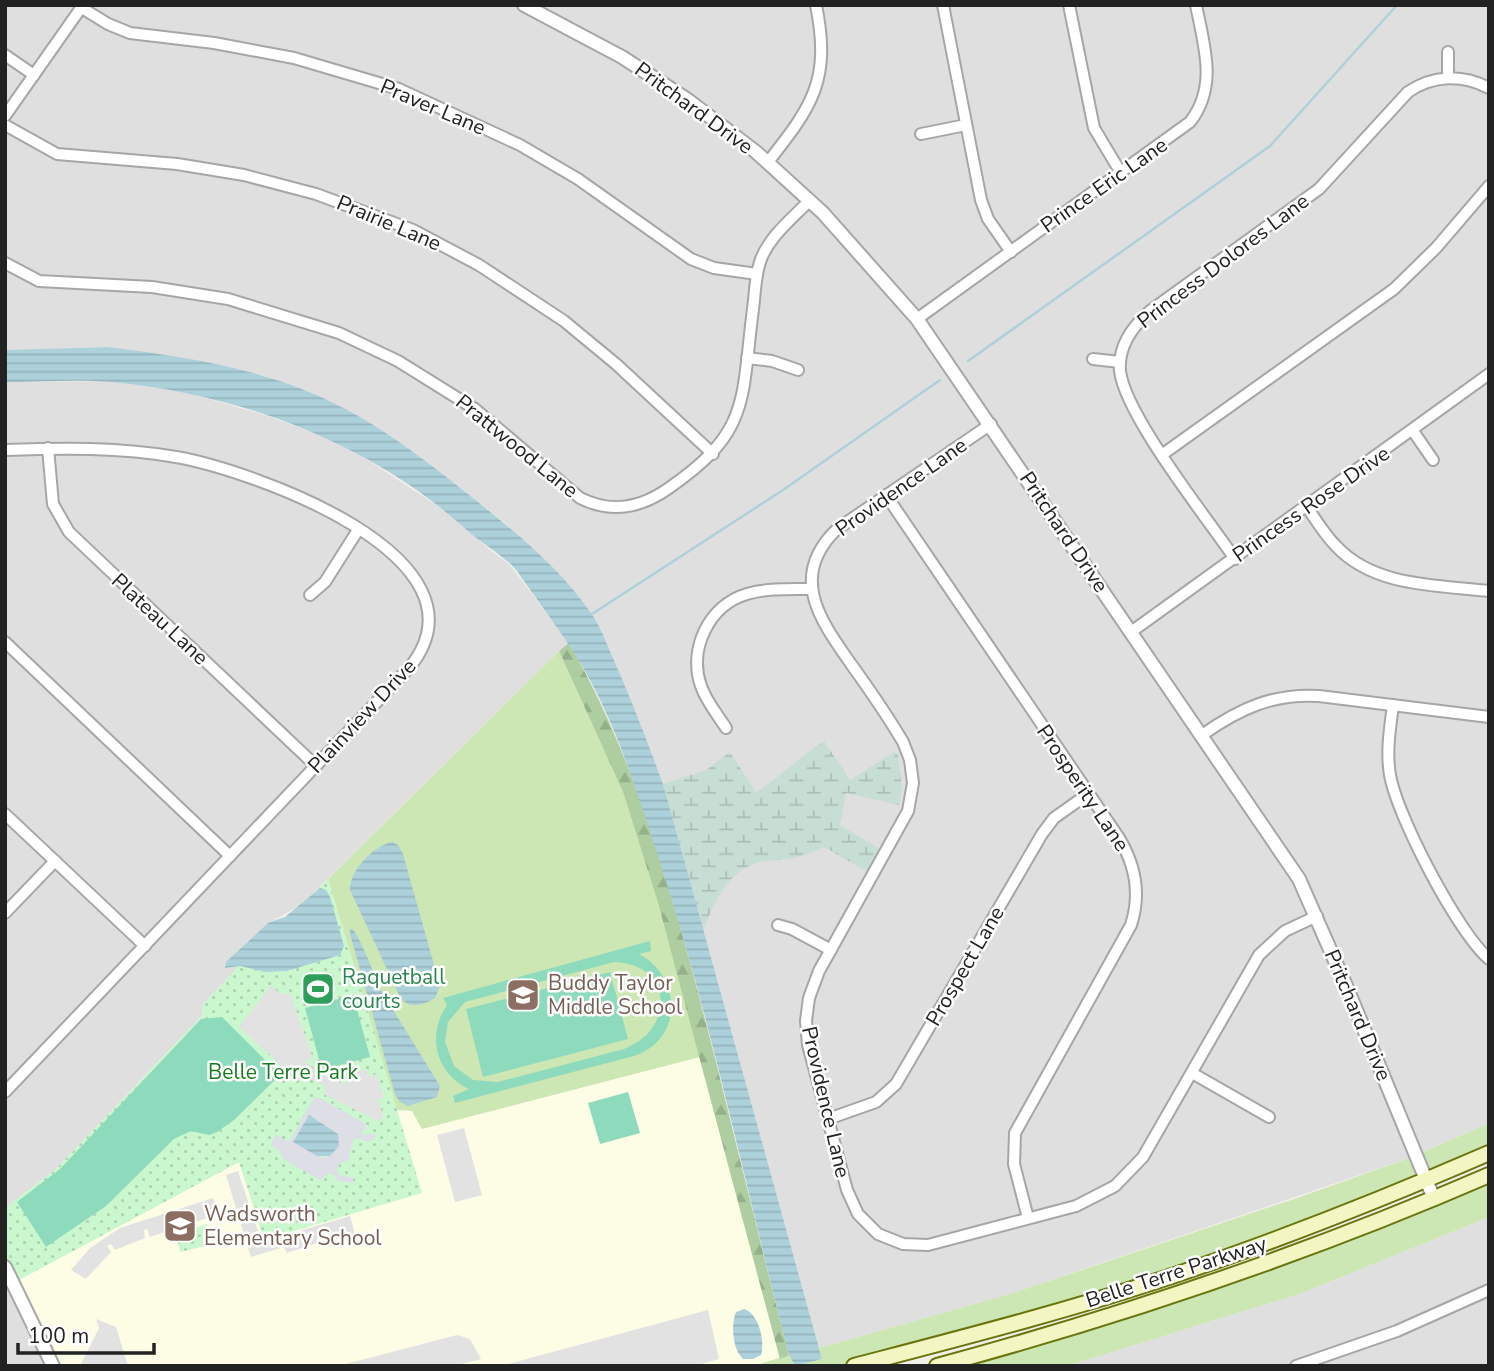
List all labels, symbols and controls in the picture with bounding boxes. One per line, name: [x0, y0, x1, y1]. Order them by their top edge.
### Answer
street label: Pritchard Drive: [629, 55, 759, 161]
street label: Praver Lane: [376, 72, 490, 142]
street label: Prince Eric Lane: [1035, 131, 1173, 239]
street label: Princess Dolores Lane: [1131, 187, 1315, 335]
street label: Prairie Lane: [332, 188, 446, 258]
street label: Prattwood Lane: [450, 388, 584, 504]
street label: Providence Lane: [830, 431, 972, 543]
street label: Princess Rose Drive: [1227, 439, 1395, 569]
street label: Pritchard Drive: [1013, 466, 1115, 598]
street label: Plateau Lane: [105, 567, 215, 671]
street label: Plainview Drive: [302, 653, 422, 779]
street label: Prosperity Lane: [1030, 719, 1136, 857]
street label: Prospect Lane: [919, 901, 1011, 1031]
street label: Pritchard Drive: [1318, 945, 1398, 1085]
place label: Raquetball courts: [342, 963, 446, 1015]
place label: Buddy Taylor Middle School: [548, 969, 683, 1021]
sports icon: Raquetball courts: [299, 970, 337, 1008]
school or university icon: Buddy Taylor Middle School: [504, 976, 542, 1014]
street label: Providence Lane: [795, 1023, 857, 1181]
park label: Belle Terre Park: [208, 1058, 358, 1086]
place label: Wadsworth Elementary School: [204, 1200, 382, 1252]
school or university icon: Wadsworth Elementary School: [161, 1207, 199, 1245]
street label: Belle Terre Parkway: [1082, 1229, 1270, 1314]
scale bar: [18, 1312, 154, 1356]
text: 100 m: [28, 1322, 89, 1350]

